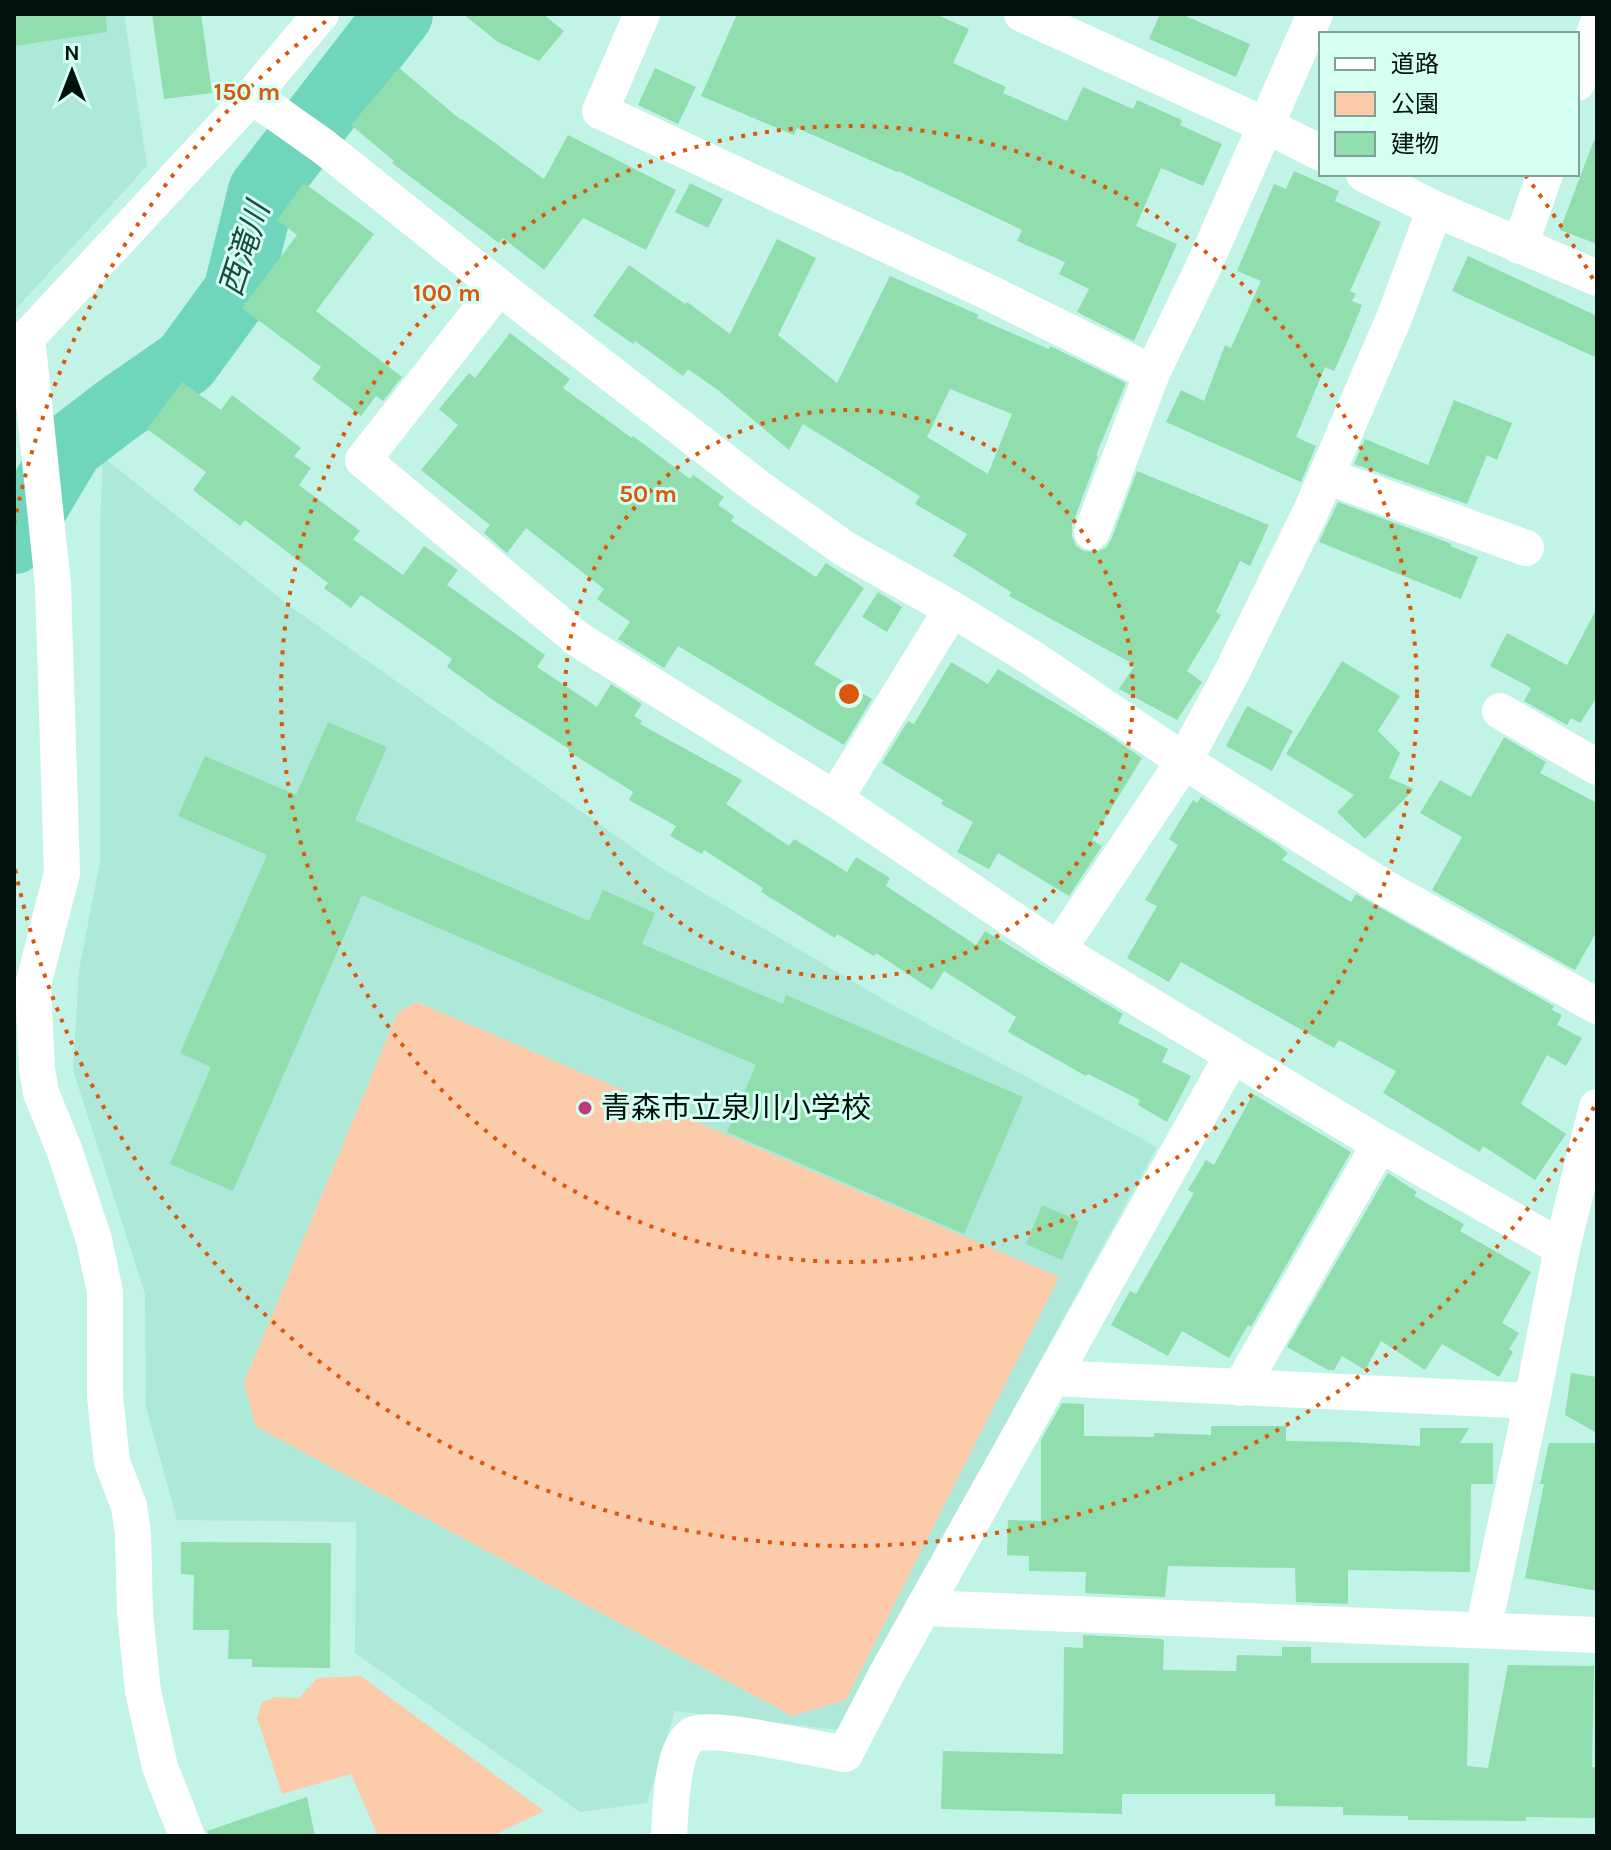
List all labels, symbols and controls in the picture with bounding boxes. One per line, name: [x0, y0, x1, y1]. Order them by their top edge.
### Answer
north arrow: [32, 32, 112, 112]
legend: [1319, 32, 1579, 176]
text: N: [64, 40, 80, 66]
text: 道路: [1391, 50, 1439, 78]
text: 150 m: [214, 78, 280, 106]
text: 公園: [1391, 90, 1439, 118]
text: 建物: [1391, 130, 1439, 158]
water label: 西滝川: [212, 195, 278, 301]
text: 100 m: [413, 279, 481, 307]
text: 50 m: [619, 480, 677, 508]
centre of rings: [835, 680, 863, 708]
place label: 青森市立泉川小学校: [601, 1090, 871, 1126]
marker: 青森市立泉川小学校: [576, 1099, 594, 1117]

